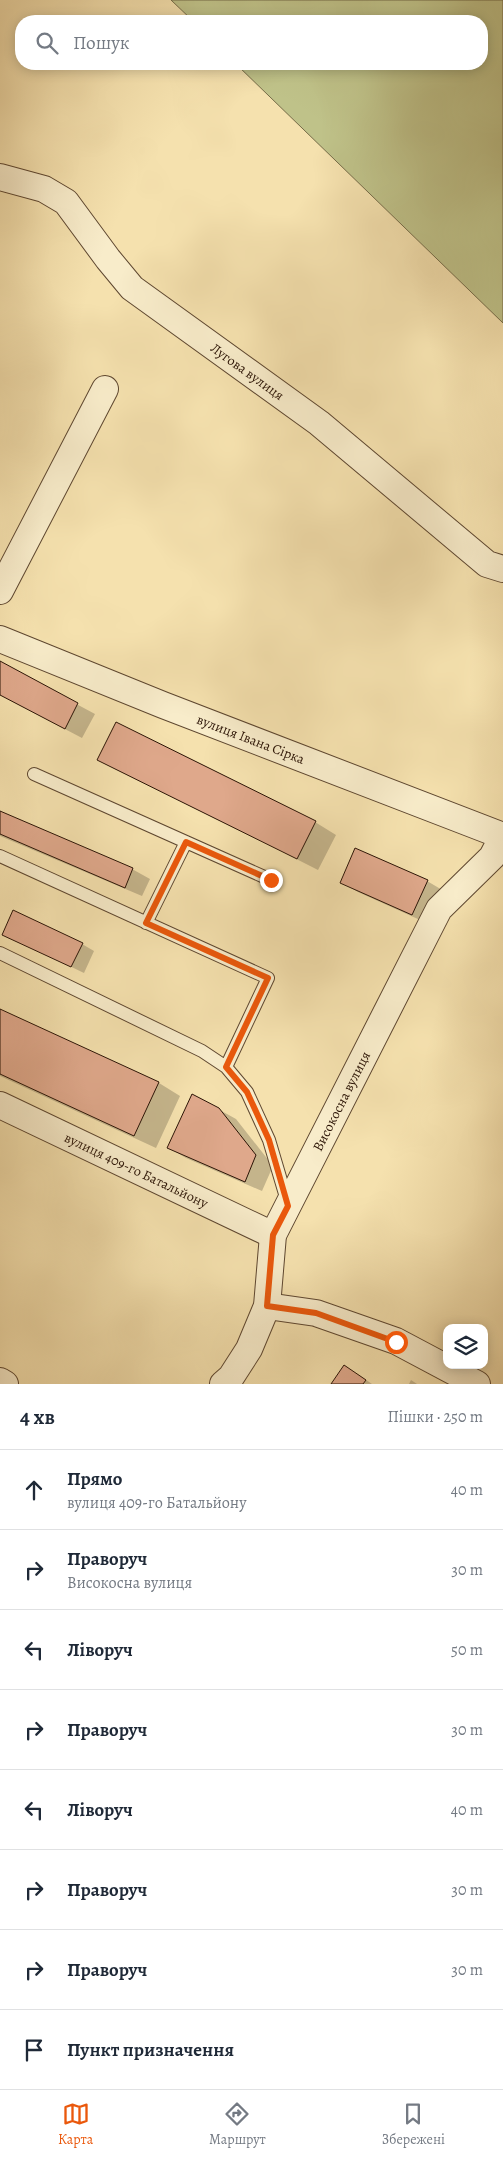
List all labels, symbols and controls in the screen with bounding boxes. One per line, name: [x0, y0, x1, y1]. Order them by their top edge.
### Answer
search box: [15, 15, 488, 70]
icon: search: [33, 29, 61, 57]
text: Пошук: [73, 30, 130, 56]
street label: Лугова вулиця: [206, 339, 288, 405]
street label: вулиця Івана Сірка: [194, 710, 308, 769]
route end: [260, 869, 283, 892]
street label: Високосна вулиця: [308, 1048, 375, 1155]
street label: вулиця 409-го Батальйону: [61, 1128, 212, 1213]
map controls: [443, 1324, 488, 1369]
button: layers: [443, 1324, 488, 1369]
route start: [385, 1331, 408, 1354]
text: 4 хв: [20, 1403, 55, 1431]
text: Пішки · 250 m: [388, 1406, 483, 1428]
text: Прямо: [67, 1466, 122, 1492]
icon: ahead: [20, 1476, 48, 1504]
text: 40 m: [451, 1479, 483, 1501]
text: вулиця 409-го Батальйону: [67, 1492, 246, 1514]
text: Праворуч: [67, 1546, 147, 1572]
icon: right: [20, 1556, 48, 1584]
text: 30 m: [451, 1559, 483, 1581]
text: Високосна вулиця: [67, 1572, 192, 1594]
icon: left: [20, 1636, 48, 1664]
text: Ліворуч: [67, 1637, 133, 1663]
text: 50 m: [451, 1639, 483, 1661]
icon: right: [20, 1716, 48, 1744]
text: Праворуч: [67, 1717, 147, 1743]
text: 30 m: [451, 1719, 483, 1741]
icon: left: [20, 1796, 48, 1824]
text: Ліворуч: [67, 1797, 133, 1823]
text: 40 m: [451, 1799, 483, 1821]
icon: right: [20, 1876, 48, 1904]
text: Праворуч: [67, 1877, 147, 1903]
text: 30 m: [451, 1879, 483, 1901]
icon: right: [20, 1956, 48, 1984]
text: Праворуч: [67, 1957, 147, 1983]
text: 30 m: [451, 1959, 483, 1981]
icon: arrive: [20, 2036, 48, 2064]
text: Пункт призначення: [67, 2037, 234, 2063]
tab: Карта: [58, 2100, 93, 2149]
tab: Маршрут: [209, 2100, 266, 2149]
tab: Збережені: [382, 2100, 445, 2149]

